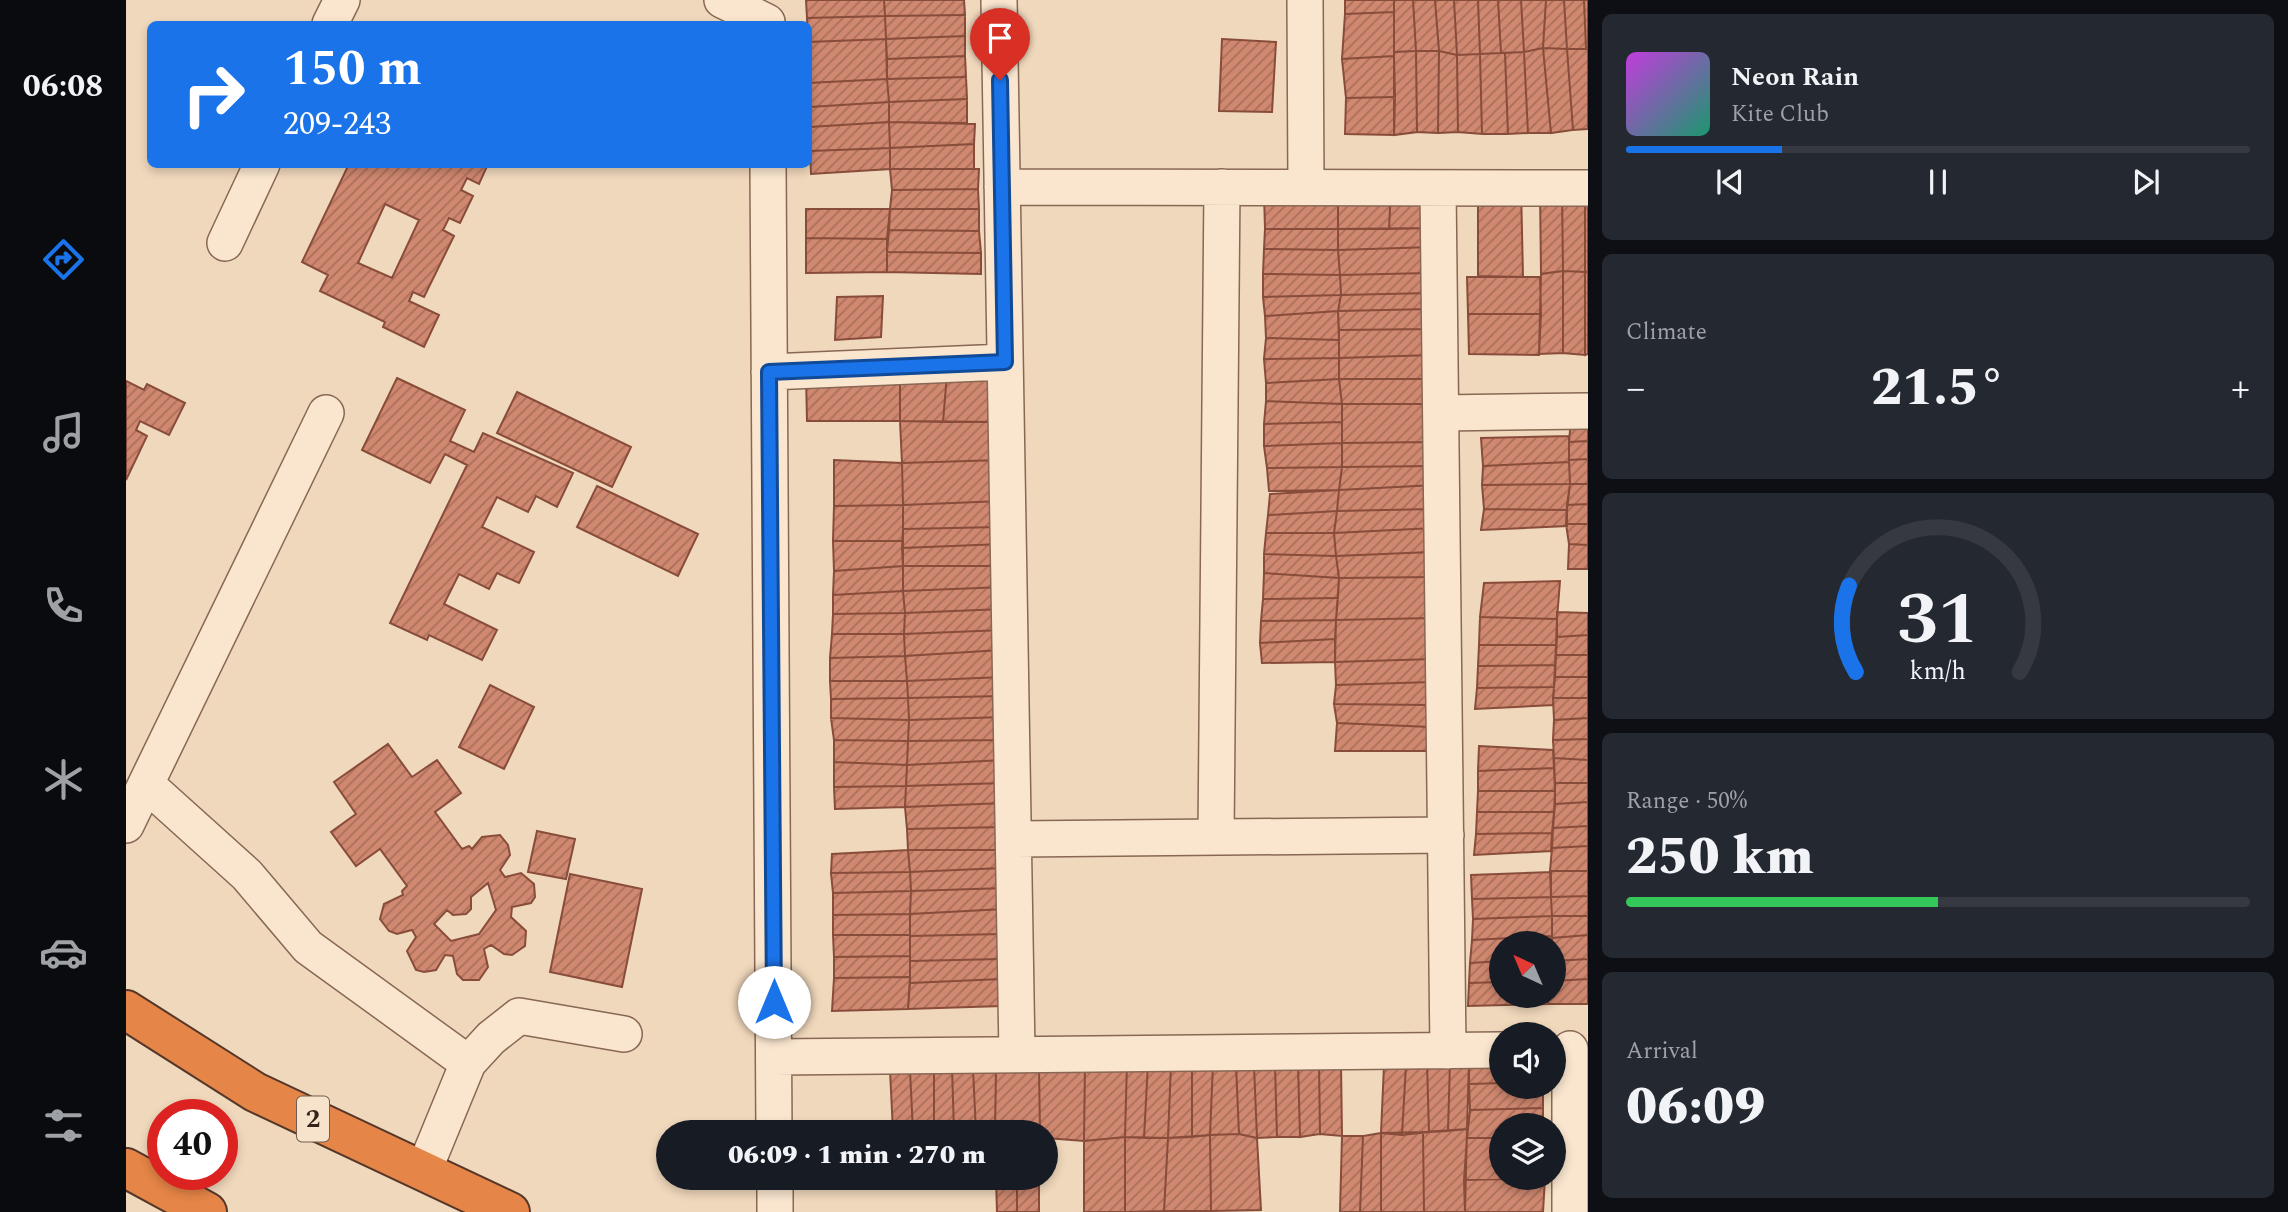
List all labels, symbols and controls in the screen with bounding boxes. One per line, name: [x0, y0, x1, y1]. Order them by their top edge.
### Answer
pin: [970, 8, 1030, 80]
icon: arrive: [981, 19, 1019, 57]
text: 150 m: [283, 32, 422, 107]
icon: right: [168, 49, 259, 140]
text: Neon Rain: [1731, 57, 1859, 97]
text: 06:08: [23, 62, 103, 111]
text: Kite Club: [1731, 97, 1829, 132]
text: 209-243: [283, 100, 391, 149]
icon: previous: [1711, 163, 1749, 201]
icon: pause: [1919, 163, 1957, 201]
icon: next: [2127, 163, 2165, 201]
icon: directions: [39, 235, 88, 284]
text: Climate: [1626, 315, 1707, 350]
text: 21.5°: [1871, 349, 2005, 428]
text: −: [1626, 360, 1645, 418]
text: +: [2231, 360, 2250, 418]
icon: music: [39, 408, 88, 457]
text: 31: [1897, 565, 1979, 676]
icon: phone: [39, 581, 88, 630]
text: km/h: [1910, 653, 1966, 691]
icon: climate: [39, 755, 88, 804]
text: Range · 50%: [1626, 784, 1747, 819]
text: 250 km: [1626, 818, 1814, 897]
icon: car: [39, 928, 88, 977]
north arrow: [1489, 931, 1566, 1008]
map controls: [1489, 931, 1566, 1190]
position arrow: [737, 965, 811, 1039]
button: sound: [1489, 1022, 1566, 1099]
text: Arrival: [1626, 1034, 1698, 1069]
text: 06:09: [1626, 1068, 1765, 1147]
road number: 2: [297, 1096, 329, 1142]
speed limit sign: 40: [147, 1099, 238, 1190]
icon: filters: [39, 1101, 88, 1150]
button: layers: [1489, 1113, 1566, 1190]
text: 06:09 · 1 min · 270 m: [728, 1135, 986, 1175]

